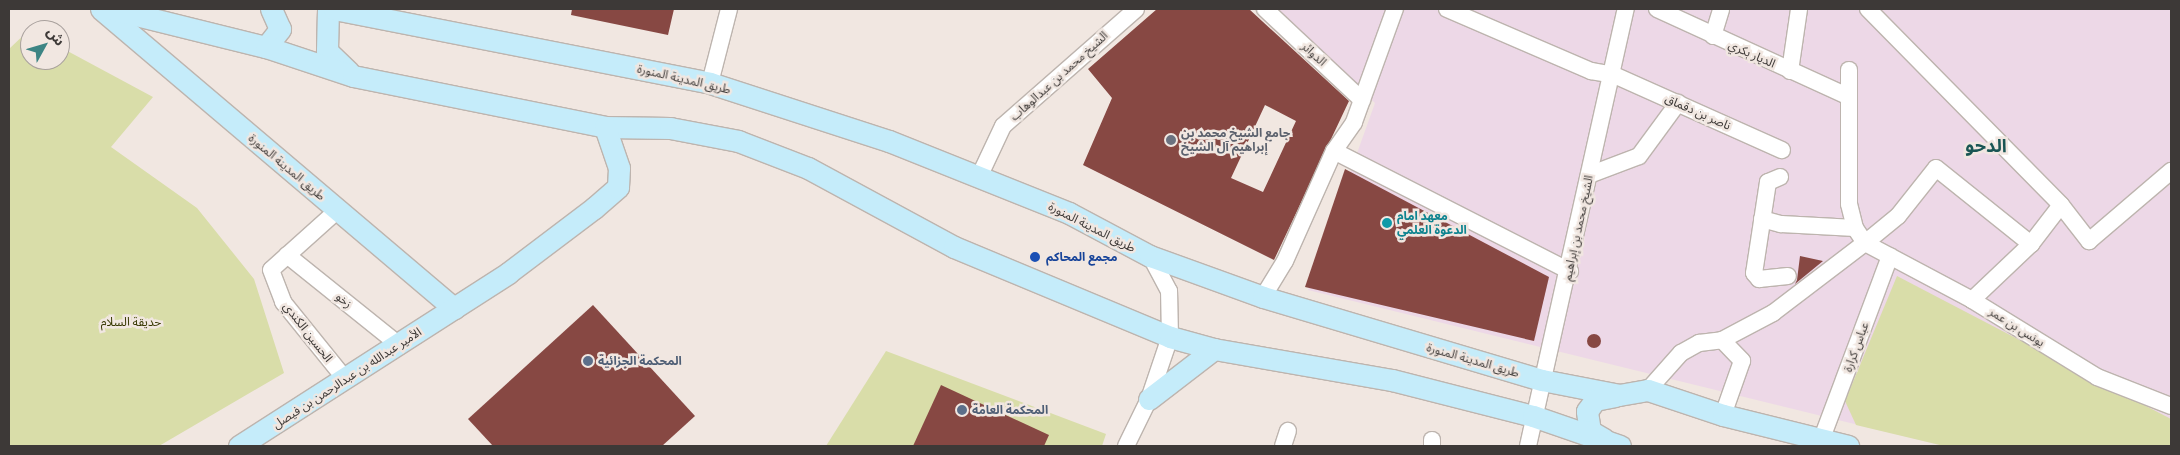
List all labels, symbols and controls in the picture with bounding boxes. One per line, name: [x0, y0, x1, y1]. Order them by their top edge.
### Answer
north arrow: [20, 20, 70, 70]
text: ش: [44, 24, 68, 49]
street label: الشيخ محمد بن عبدالوهاب: [1007, 28, 1111, 124]
street label: الديار بكري: [1726, 37, 1778, 71]
street label: الدوائر: [1299, 39, 1329, 69]
street label: طريق المدينة المنورة: [636, 61, 732, 97]
street label: ناصر بن دقماق: [1663, 91, 1733, 133]
place label: جامع الشيخ محمد بن إبراهيم آل الشيخ: [1181, 126, 1290, 154]
street label: طريق المدينة المنورة: [246, 131, 328, 203]
marker: جامع الشيخ محمد بن إبراهيم آل الشيخ: [1165, 134, 1177, 146]
district label: الدحو: [1965, 134, 2007, 156]
street label: الشيخ محمد بن إبراهيم: [1560, 174, 1596, 282]
street label: طريق المدينة المنورة: [1046, 199, 1138, 255]
place label: معهد امام الدعوة العلمي: [1397, 209, 1467, 237]
marker: معهد امام الدعوة العلمي: [1381, 217, 1393, 229]
marker: مجمع المحاكم: [1028, 250, 1042, 264]
place label: مجمع المحاكم: [1046, 250, 1117, 264]
street label: زخو: [333, 289, 355, 311]
street label: الحسين الكندي: [280, 299, 336, 365]
street label: يونس بن عمر: [1987, 304, 2047, 350]
park label: حديقة السلام: [101, 315, 161, 329]
street label: عباس كرارة: [1840, 320, 1872, 374]
street label: الأمير عبدالله بن عبدالرحمن بن فيصل: [270, 324, 424, 432]
street label: طريق المدينة المنورة: [1425, 340, 1521, 380]
place label: المحكمة الجزائية: [598, 354, 682, 368]
marker: المحكمة الجزائية: [582, 355, 594, 367]
place label: المحكمة العامة: [972, 403, 1048, 417]
marker: المحكمة العامة: [956, 404, 968, 416]

